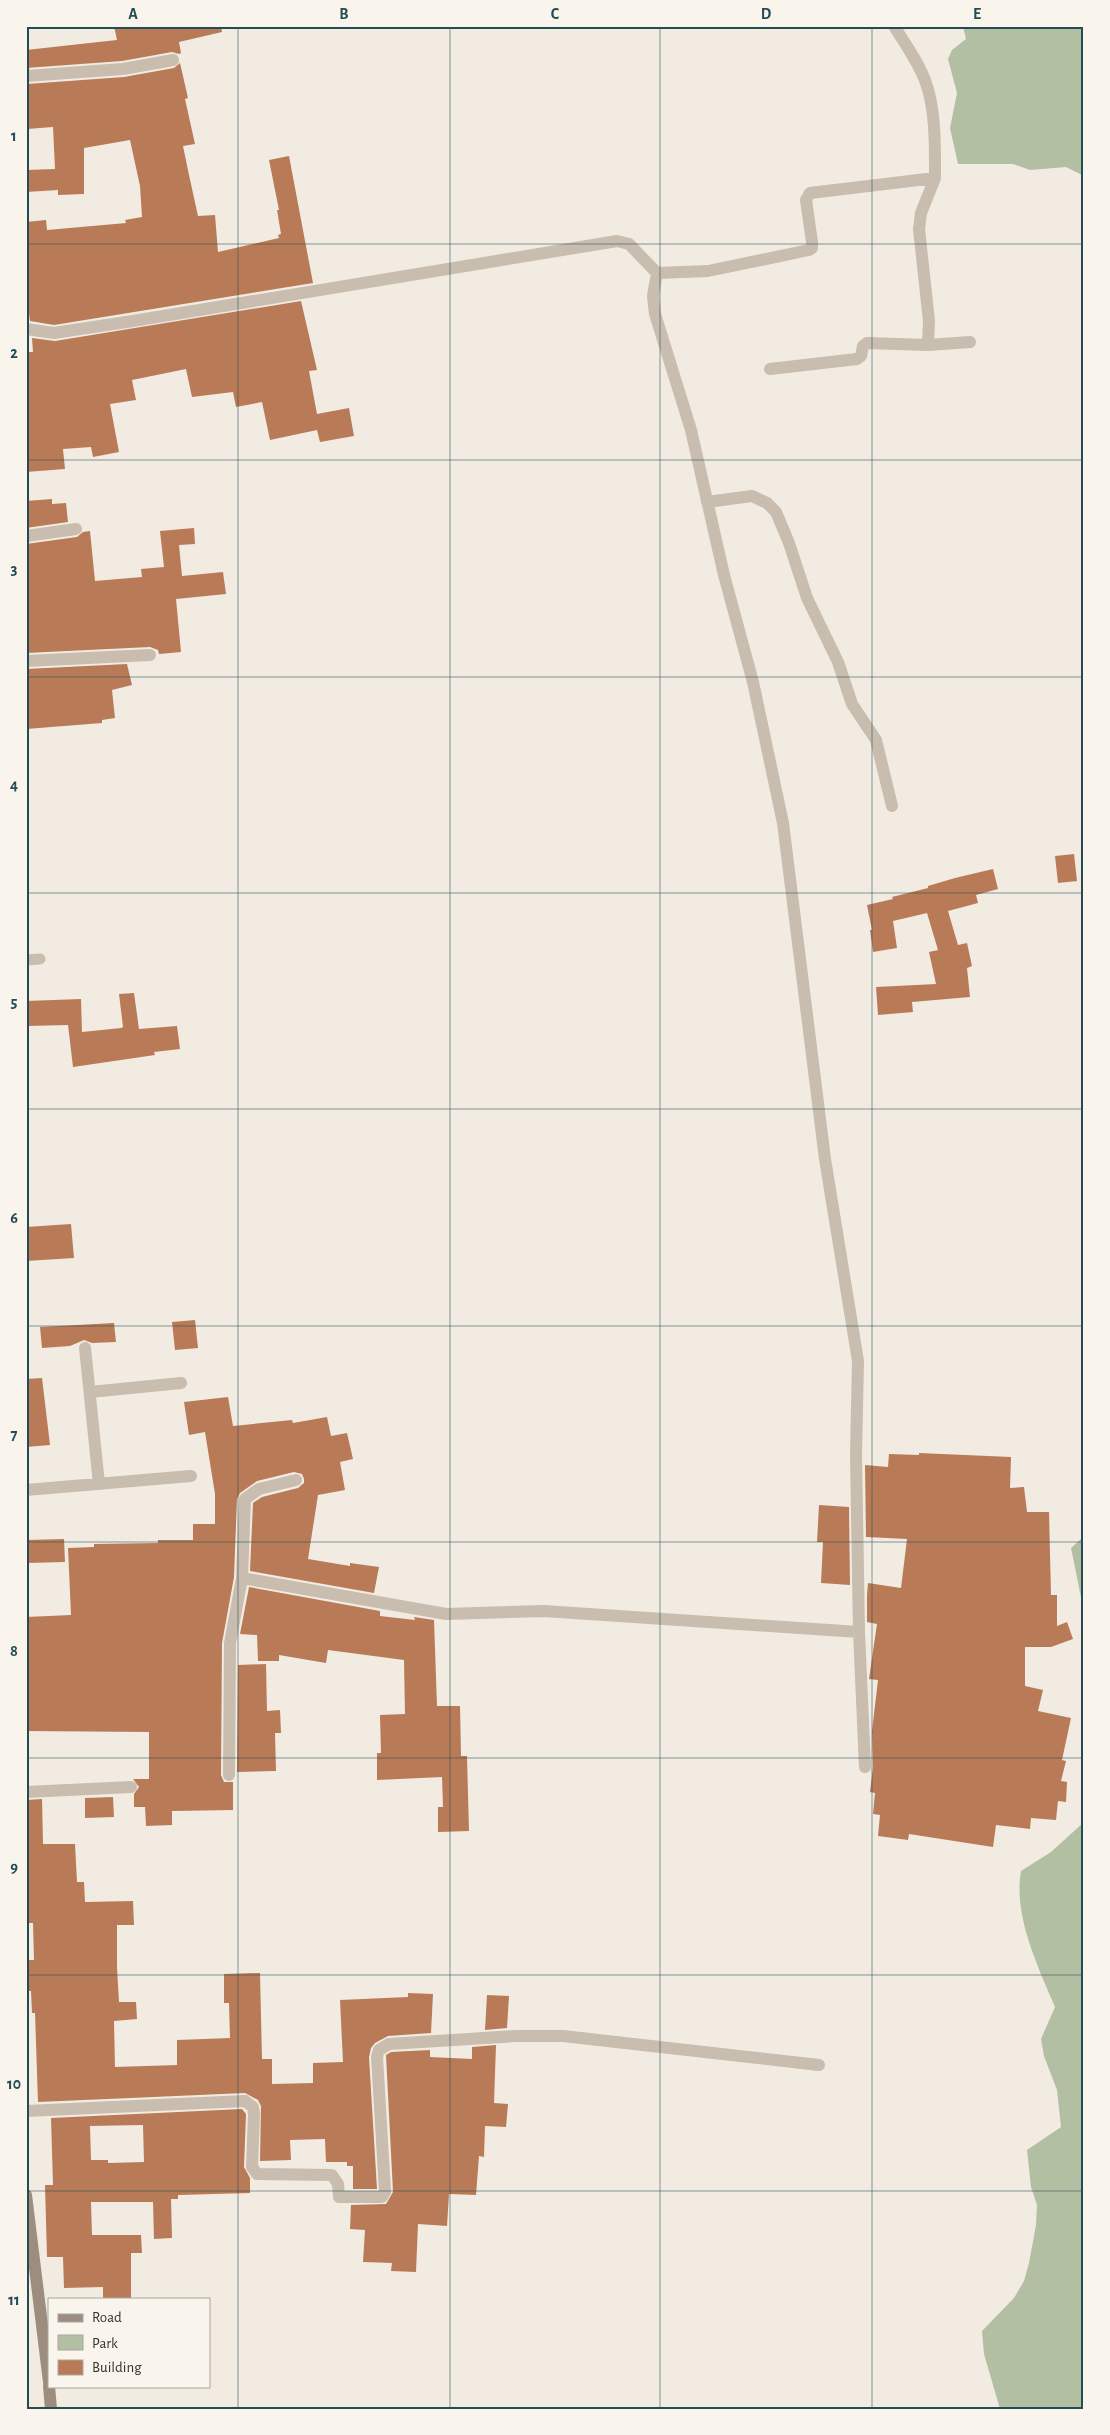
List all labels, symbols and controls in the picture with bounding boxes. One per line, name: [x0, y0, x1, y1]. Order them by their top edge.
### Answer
text: A: [128, 6, 138, 22]
text: B: [339, 6, 349, 22]
text: C: [551, 6, 560, 22]
text: D: [761, 6, 772, 22]
text: E: [973, 6, 981, 22]
text: 1: [11, 128, 17, 144]
text: 2: [10, 345, 18, 361]
text: 3: [11, 561, 18, 577]
text: 4: [10, 777, 18, 793]
text: 5: [11, 994, 18, 1010]
text: 6: [10, 1210, 18, 1226]
text: 7: [11, 1427, 18, 1443]
text: 8: [10, 1643, 18, 1659]
text: 9: [10, 1859, 18, 1875]
text: 10: [7, 2076, 21, 2092]
text: 11: [8, 2292, 20, 2308]
legend: [48, 2298, 210, 2388]
text: Road: [92, 2310, 122, 2325]
text: Park: [92, 2336, 118, 2351]
text: Building: [92, 2360, 142, 2375]

